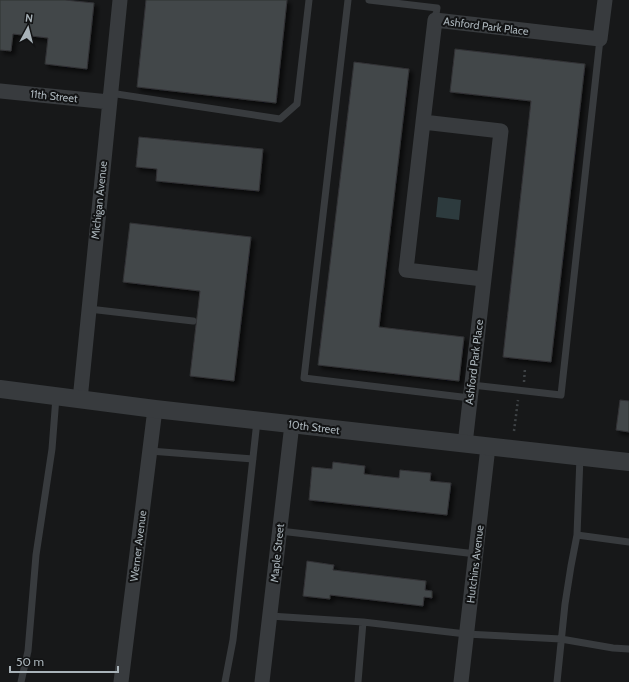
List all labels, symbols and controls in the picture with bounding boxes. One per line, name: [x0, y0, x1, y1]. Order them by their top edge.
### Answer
north arrow: [8, 8, 48, 48]
text: N: [25, 11, 34, 25]
street label: Ashford Park Place: [443, 14, 530, 38]
street label: 11th Street: [30, 87, 79, 105]
street label: Michigan Avenue: [88, 160, 110, 240]
street label: Ashford Park Place: [462, 318, 486, 405]
street label: 10th Street: [287, 417, 341, 437]
street label: Werner Avenue: [127, 509, 149, 582]
street label: Maple Street: [267, 523, 287, 583]
street label: Hutchins Avenue: [463, 524, 487, 604]
scale bar: [10, 648, 118, 674]
text: 50 m: [16, 654, 44, 669]

